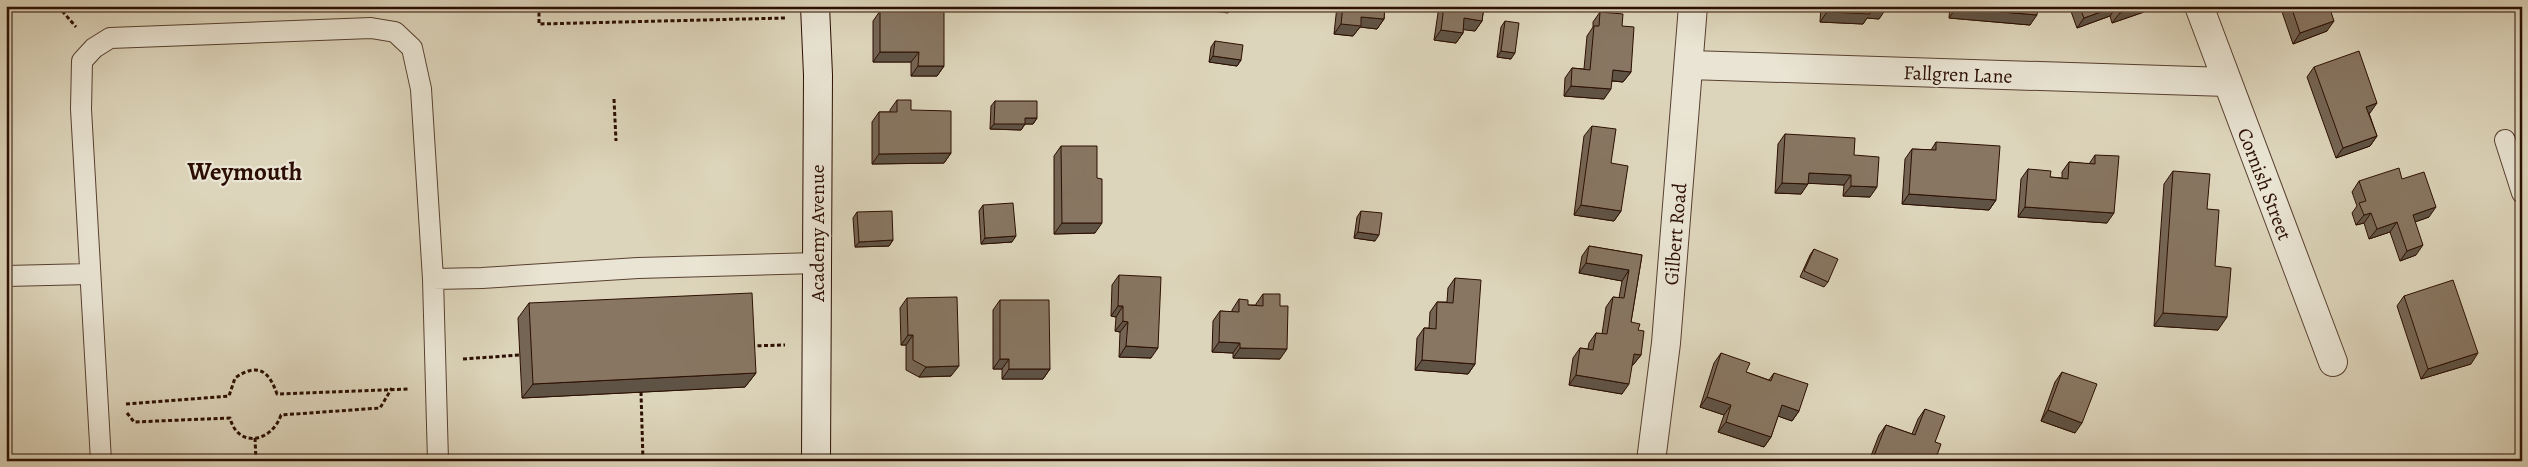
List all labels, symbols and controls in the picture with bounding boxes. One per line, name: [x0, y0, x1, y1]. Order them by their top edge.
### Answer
street label: Fallgren Lane: [1903, 59, 2013, 90]
street label: Cornish Street: [2231, 124, 2298, 245]
district label: Weymouth: [187, 155, 302, 189]
street label: Academy Avenue: [804, 164, 831, 303]
street label: Gilbert Road: [1658, 182, 1693, 286]

